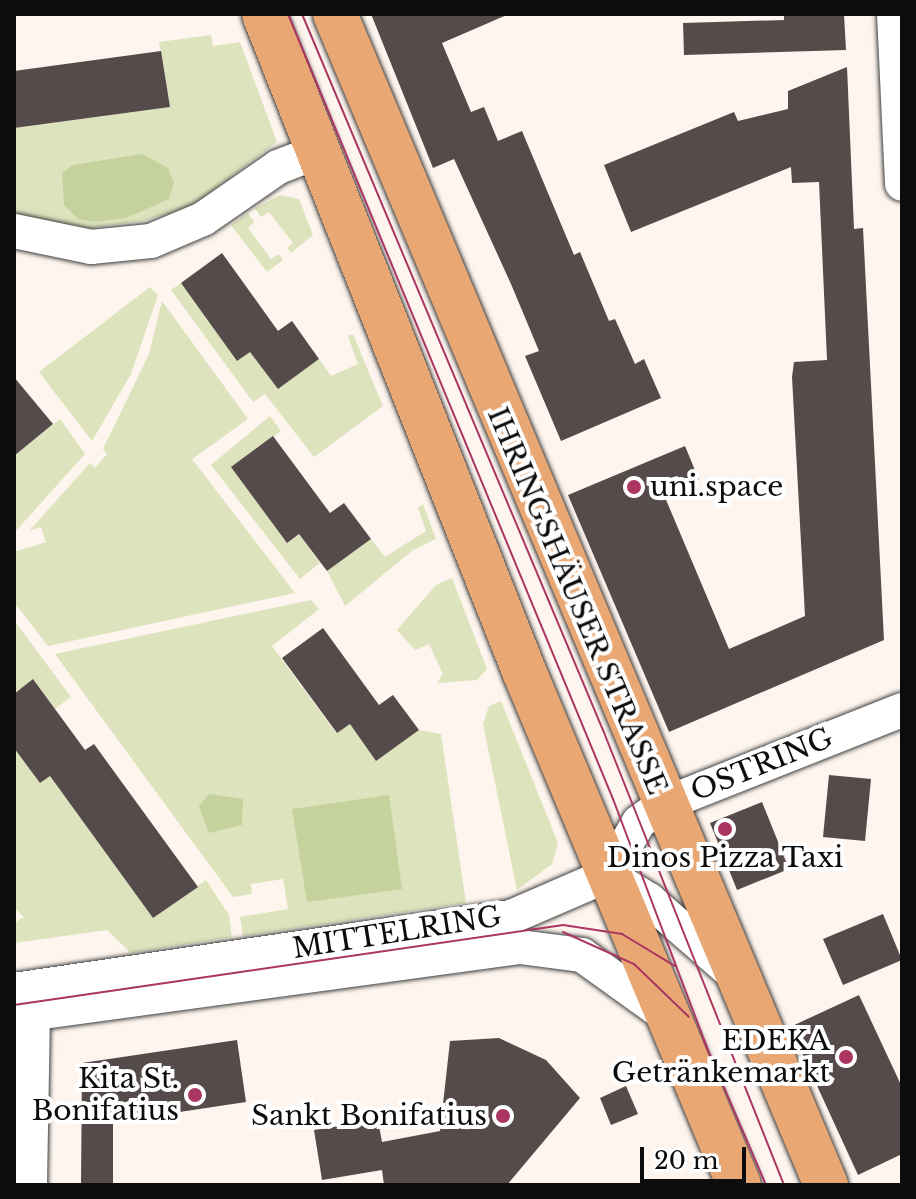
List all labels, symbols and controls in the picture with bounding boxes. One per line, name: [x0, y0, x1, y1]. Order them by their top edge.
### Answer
street label: IHRINGSHÄUSER STRASSE: [480, 402, 674, 800]
place label: uni.space: [650, 470, 783, 504]
marker: uni.space: [625, 478, 643, 496]
street label: OSTRING: [686, 721, 838, 809]
marker: Dinos Pizza Taxi: [716, 820, 734, 838]
place label: Dinos Pizza Taxi: [606, 841, 844, 875]
street label: MITTELRING: [290, 900, 504, 966]
place label: EDEKA Getränkemarkt: [612, 1024, 830, 1090]
marker: EDEKA Getränkemarkt: [837, 1048, 855, 1066]
place label: Kita St. Bonifatius: [32, 1062, 179, 1128]
marker: Kita St. Bonifatius: [186, 1086, 204, 1104]
place label: Sankt Bonifatius: [251, 1099, 487, 1133]
marker: Sankt Bonifatius: [494, 1107, 512, 1125]
scale bar: [644, 1131, 750, 1181]
text: 20 m: [654, 1146, 719, 1175]

